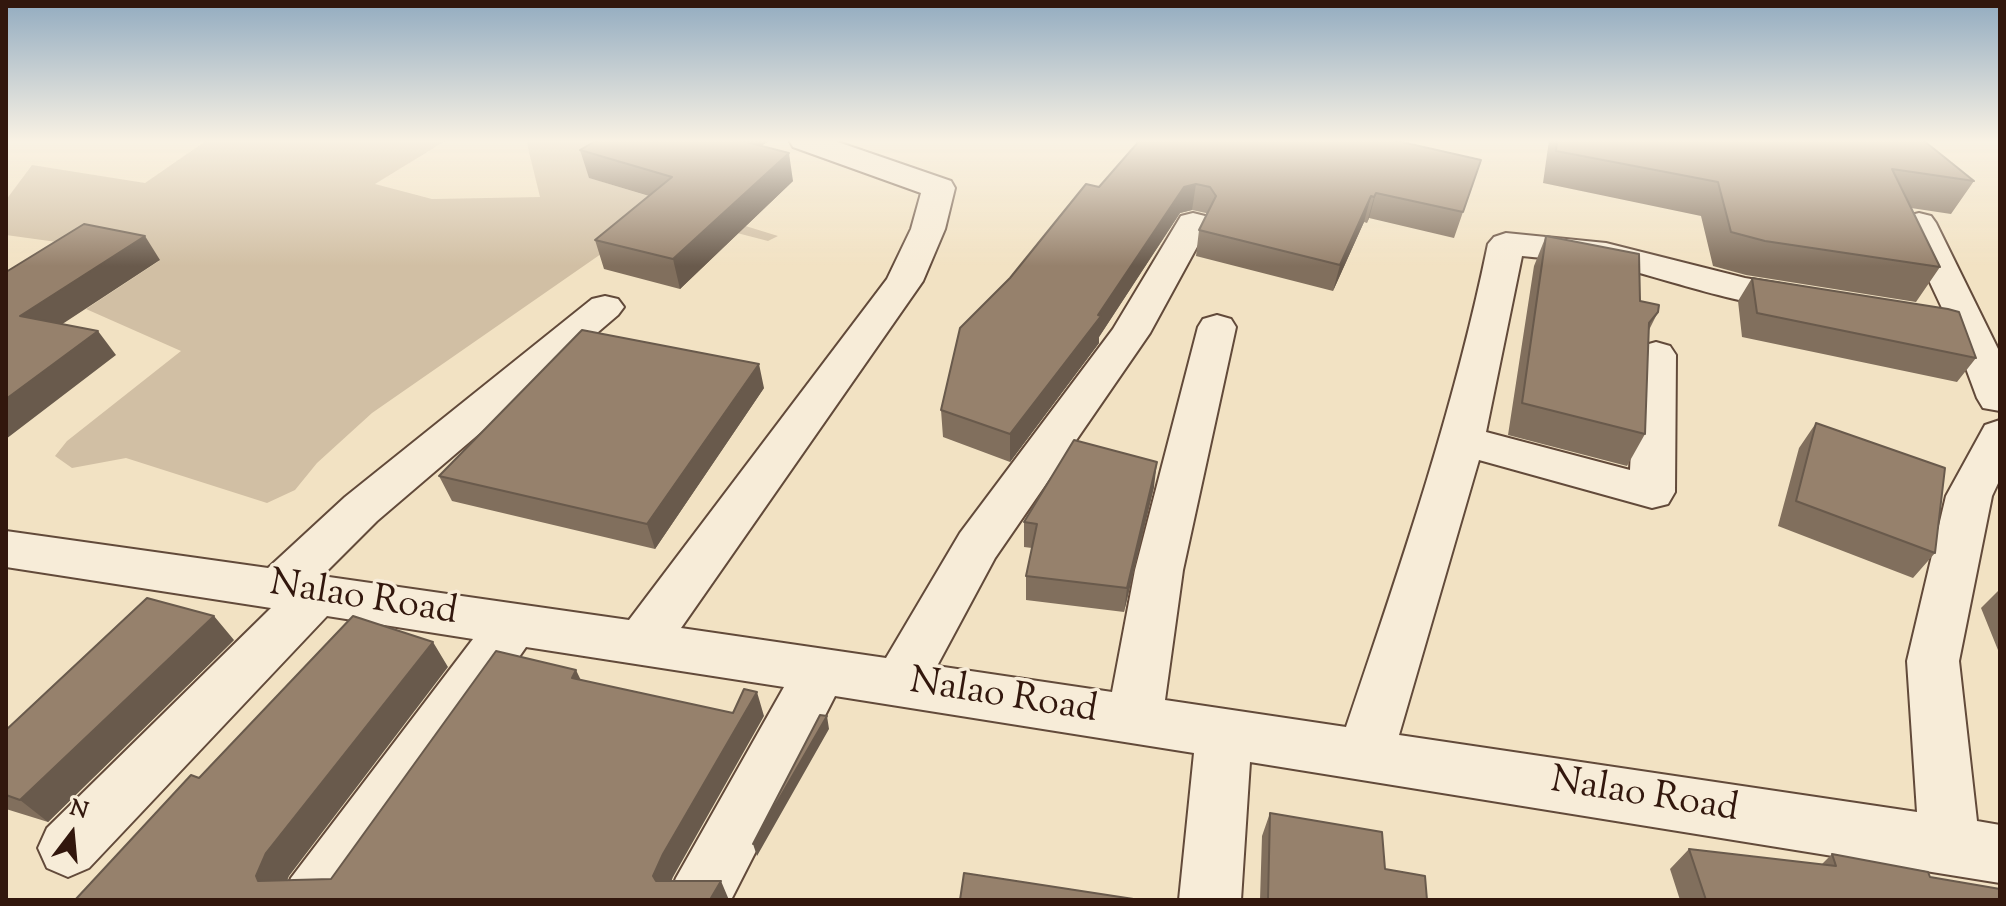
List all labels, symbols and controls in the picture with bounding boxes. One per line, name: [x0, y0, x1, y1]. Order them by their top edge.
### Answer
street label: Nalao Road: [266, 564, 460, 638]
street label: Nalao Road: [906, 662, 1100, 736]
street label: Nalao Road: [1547, 761, 1741, 835]
text: N: [66, 793, 91, 829]
north arrow: [32, 794, 112, 874]

